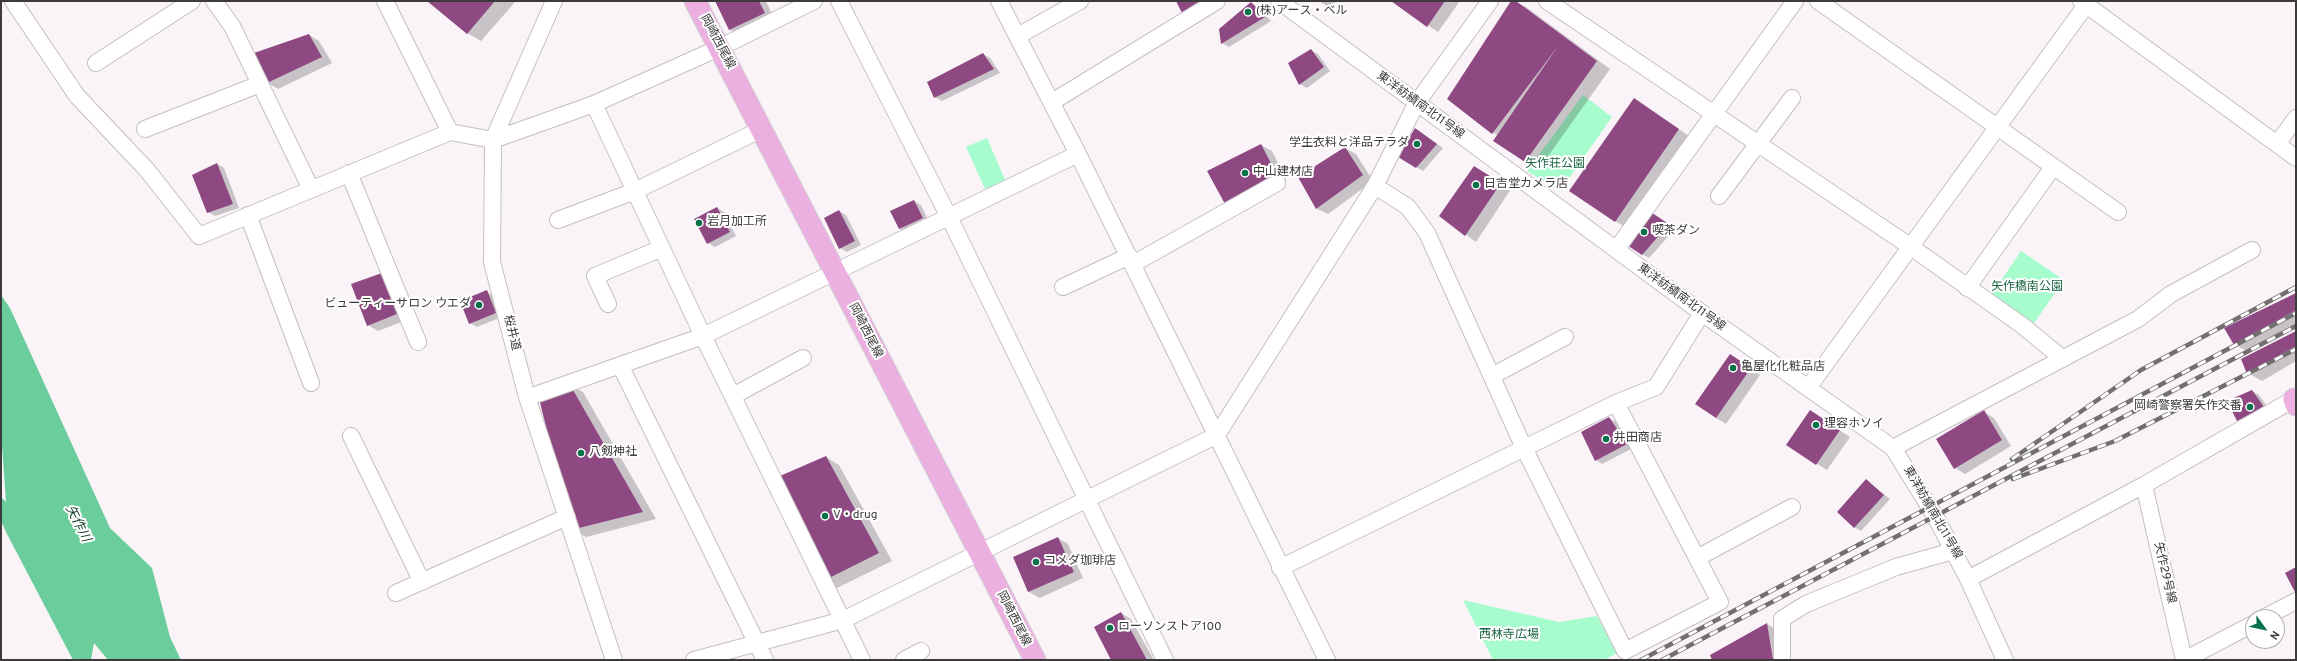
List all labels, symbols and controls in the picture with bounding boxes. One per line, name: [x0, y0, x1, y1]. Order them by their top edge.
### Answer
place label: (株)アース・ベル: [1256, 5, 1348, 19]
marker: (株)アース・ベル: [1243, 7, 1253, 17]
street label: 岡崎西尾線: [697, 12, 737, 72]
street label: 東洋紡績南北11号線: [1373, 69, 1467, 143]
place label: 学生衣料と洋品テラダ: [1289, 137, 1409, 151]
marker: 学生衣料と洋品テラダ: [1412, 139, 1422, 149]
park label: 矢作荘公園: [1525, 158, 1585, 172]
place label: 中山建材店: [1253, 166, 1313, 180]
marker: 中山建材店: [1240, 168, 1250, 178]
place label: 日吉堂カメラ店: [1484, 178, 1568, 192]
marker: 日吉堂カメラ店: [1471, 180, 1481, 190]
place label: 岩月加工所: [707, 216, 767, 230]
marker: 岩月加工所: [694, 218, 704, 228]
place label: 喫茶ダン: [1652, 225, 1700, 239]
marker: 喫茶ダン: [1639, 227, 1649, 237]
street label: 東洋紡績南北11号線: [1634, 261, 1728, 335]
park label: 矢作橋南公園: [1991, 281, 2063, 295]
place label: ビューティーサロン ウエダ: [324, 298, 471, 312]
marker: ビューティーサロン ウエダ: [474, 300, 484, 310]
street label: 岡崎西尾線: [845, 301, 885, 361]
street label: 桜井道: [500, 314, 522, 352]
place label: 亀屋化化粧品店: [1741, 361, 1825, 375]
marker: 亀屋化化粧品店: [1728, 363, 1738, 373]
place label: 岡崎警察署矢作交番: [2134, 400, 2242, 414]
marker: 岡崎警察署矢作交番: [2245, 402, 2255, 412]
place label: 理容ホソイ: [1824, 418, 1884, 432]
marker: 理容ホソイ: [1811, 420, 1821, 430]
place label: 井田商店: [1614, 432, 1662, 446]
marker: 井田商店: [1601, 434, 1611, 444]
place label: 八剱神社: [589, 446, 637, 460]
marker: 八剱神社: [576, 448, 586, 458]
street label: 東洋紡績南北11号線: [1900, 464, 1964, 562]
water label: 矢作川: [61, 503, 93, 545]
place label: V・drug: [833, 509, 878, 523]
marker: V・drug: [820, 511, 830, 521]
street label: 矢作29号線: [2150, 541, 2178, 605]
place label: コメダ珈琲店: [1044, 555, 1116, 569]
marker: コメダ珈琲店: [1031, 557, 1041, 567]
street label: 岡崎西尾線: [993, 589, 1033, 649]
north arrow: [2245, 609, 2285, 649]
place label: ローソンストア100: [1118, 621, 1222, 635]
marker: ローソンストア100: [1105, 623, 1115, 633]
text: N: [2266, 628, 2282, 642]
park label: 西林寺広場: [1479, 629, 1539, 643]

